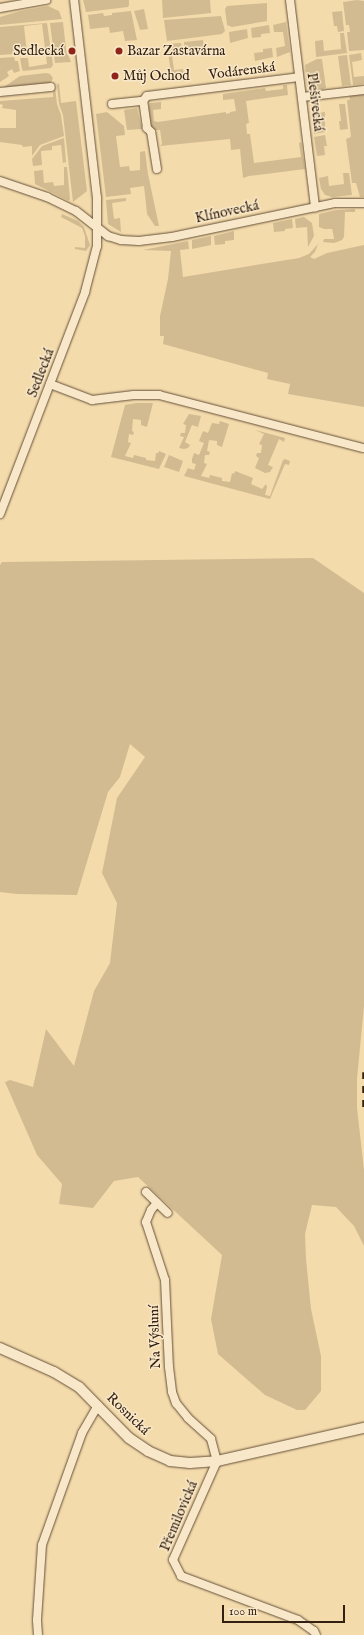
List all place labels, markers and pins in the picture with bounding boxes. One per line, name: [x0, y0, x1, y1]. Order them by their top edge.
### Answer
place label: Sedlecká: [13, 43, 64, 59]
place label: Bazar Zastavárna: [127, 43, 225, 59]
marker: Sedlecká: [67, 46, 77, 56]
marker: Bazar Zastavárna: [114, 46, 124, 56]
place label: Můj Ochod: [123, 68, 190, 84]
marker: Můj Ochod: [110, 71, 120, 81]

